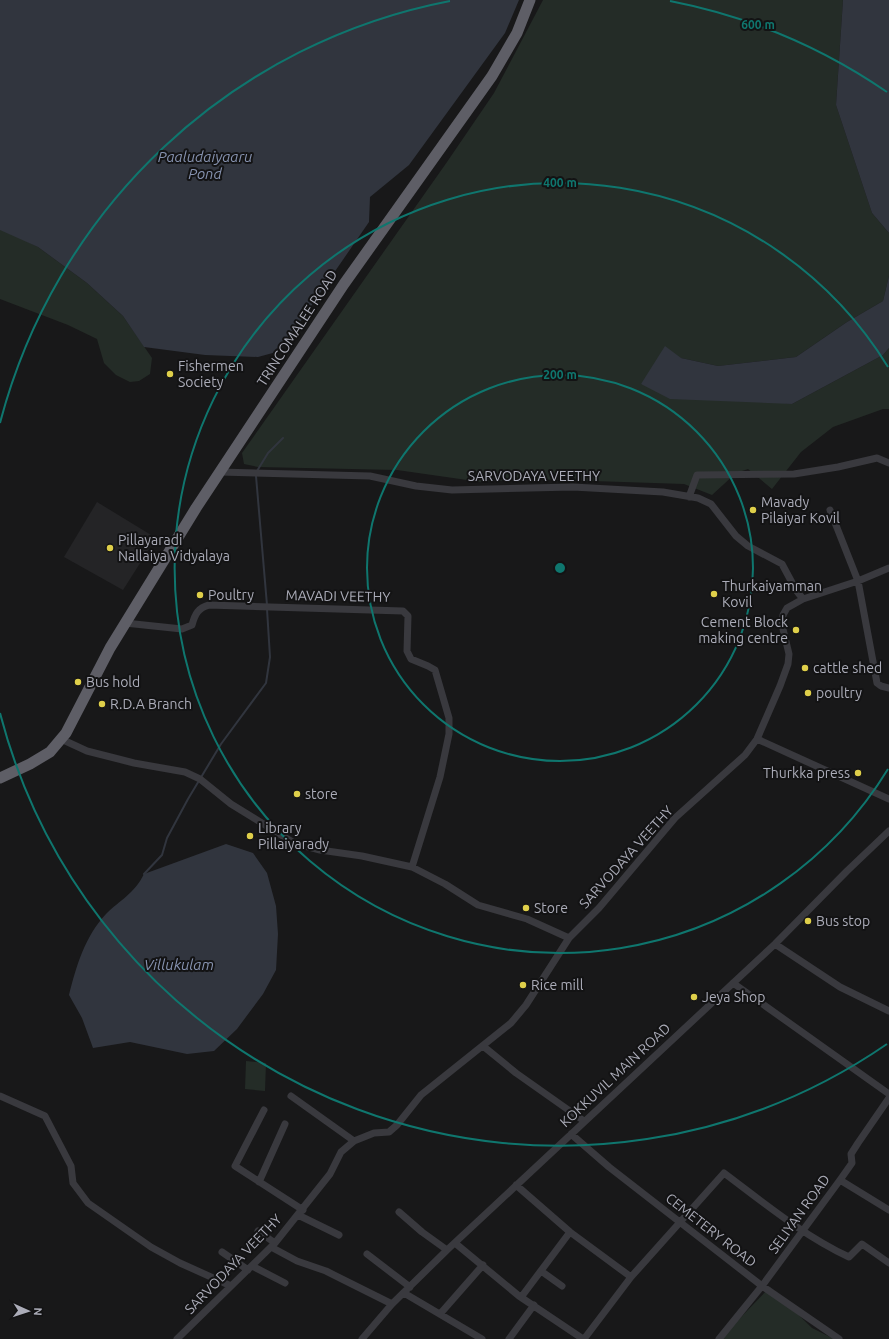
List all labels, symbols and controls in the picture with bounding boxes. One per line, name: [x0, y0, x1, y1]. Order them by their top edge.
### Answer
text: 600 m: [741, 18, 775, 31]
water label: Paaludaiyaaru Pond: [158, 148, 252, 182]
text: 400 m: [543, 176, 577, 189]
street label: TRINCOMALEE ROAD: [253, 267, 341, 389]
place label: Fishermen Society: [178, 358, 244, 390]
text: 200 m: [543, 368, 577, 381]
marker: Fishermen Society: [165, 369, 175, 379]
street label: SARVODAYA VEETHY: [468, 468, 600, 484]
place label: Mavady Pilaiyar Kovil: [761, 494, 840, 526]
marker: Mavady Pilaiyar Kovil: [748, 505, 758, 515]
place label: Pillayaradi Nallaiya Vidyalaya: [118, 532, 230, 564]
marker: Pillayaradi Nallaiya Vidyalaya: [105, 543, 115, 553]
centre of rings: [553, 561, 567, 575]
place label: Thurkaiyamman Kovil: [722, 578, 822, 610]
place label: Poultry: [208, 587, 254, 603]
street label: MAVADI VEETHY: [286, 587, 390, 605]
marker: Thurkaiyamman Kovil: [709, 589, 719, 599]
marker: Poultry: [195, 590, 205, 600]
place label: Cement Block making centre: [698, 614, 788, 646]
marker: Cement Block making centre: [791, 625, 801, 635]
place label: cattle shed: [813, 660, 882, 676]
marker: cattle shed: [800, 663, 810, 673]
place label: Bus hold: [86, 674, 140, 690]
marker: Bus hold: [73, 677, 83, 687]
place label: poultry: [816, 685, 862, 701]
marker: poultry: [803, 688, 813, 698]
place label: R.D.A Branch: [110, 696, 192, 712]
marker: R.D.A Branch: [97, 699, 107, 709]
place label: Thurkka press: [763, 765, 850, 781]
marker: Thurkka press: [853, 768, 863, 778]
place label: store: [305, 786, 338, 802]
marker: store: [292, 789, 302, 799]
street label: SARVODAYA VEETHY: [576, 803, 676, 911]
place label: Library Pillaiyarady: [258, 820, 329, 852]
marker: Library Pillaiyarady: [245, 831, 255, 841]
place label: Store: [534, 900, 568, 916]
marker: Store: [521, 903, 531, 913]
place label: Bus stop: [816, 913, 870, 929]
marker: Bus stop: [803, 916, 813, 926]
water label: Villukulam: [144, 956, 214, 973]
place label: Rice mill: [531, 977, 584, 993]
marker: Rice mill: [518, 980, 528, 990]
place label: Jeya Shop: [702, 989, 765, 1005]
marker: Jeya Shop: [689, 992, 699, 1002]
street label: KOKKUVIL MAIN ROAD: [557, 1020, 674, 1130]
street label: SELIYAN ROAD: [765, 1171, 833, 1257]
street label: CEMETERY ROAD: [663, 1190, 760, 1270]
street label: SARVODAYA VEETHY: [181, 1211, 285, 1317]
north arrow: [8, 1291, 48, 1331]
text: N: [32, 1307, 44, 1316]

